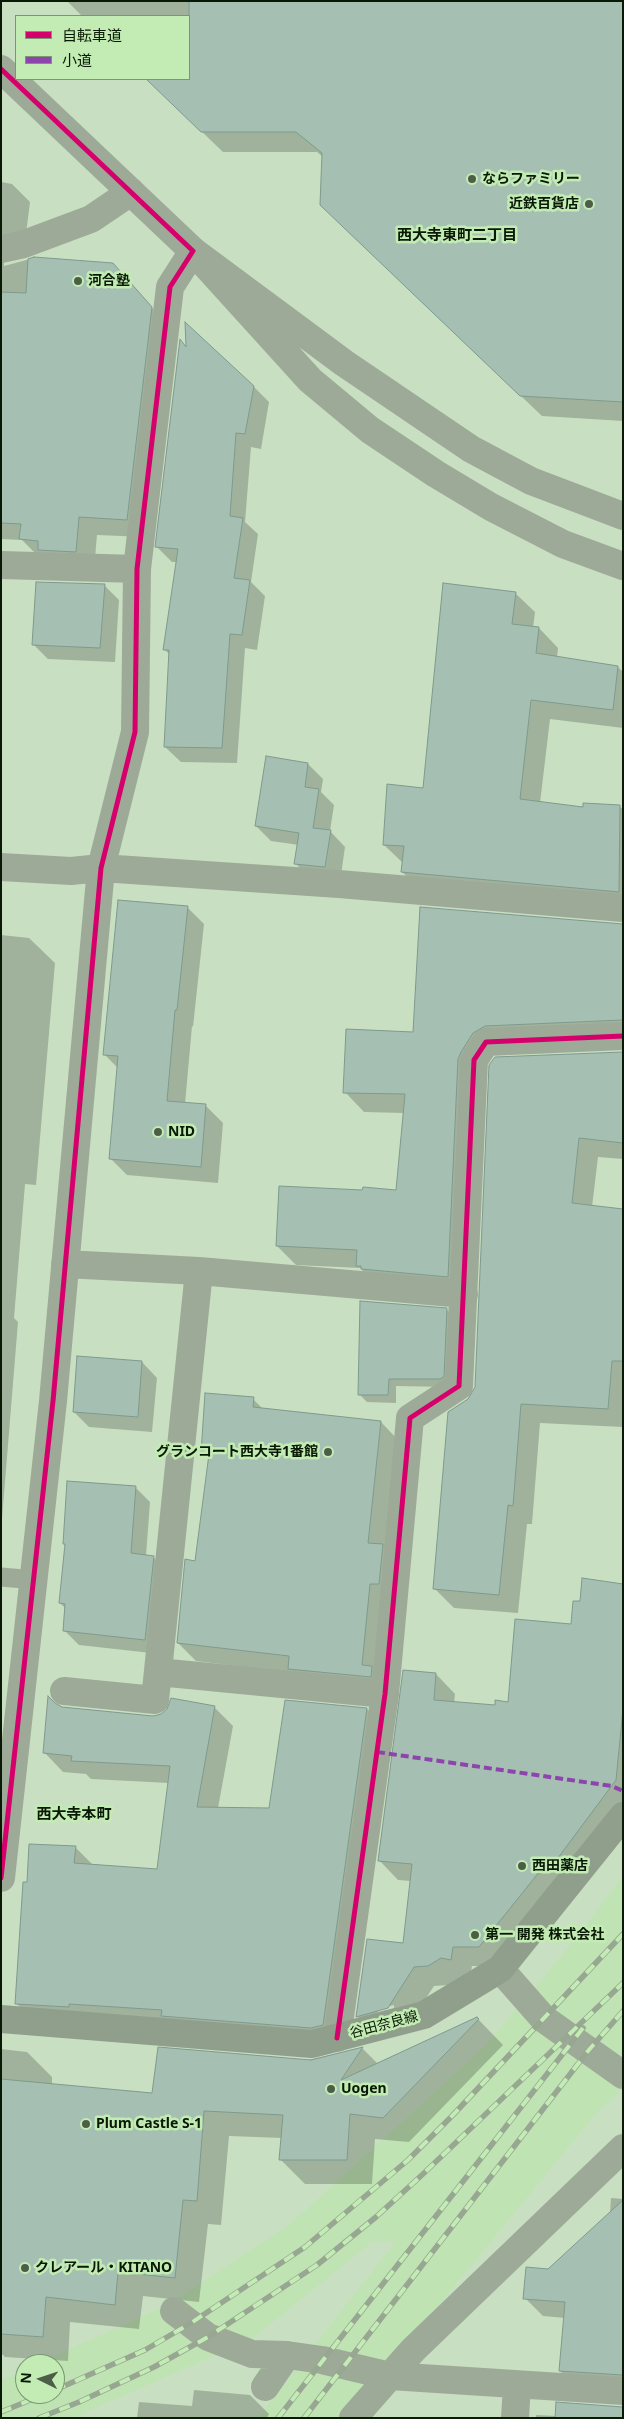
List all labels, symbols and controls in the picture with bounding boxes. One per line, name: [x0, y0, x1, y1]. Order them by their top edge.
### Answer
legend: [15, 15, 190, 80]
text: 自転車道: [62, 25, 122, 45]
text: 小道: [62, 50, 92, 70]
place label: ならファミリー: [482, 171, 580, 187]
marker: ならファミリー: [466, 173, 478, 185]
place label: 近鉄百貨店: [509, 196, 579, 212]
marker: 近鉄百貨店: [583, 198, 595, 210]
district label: 西大寺東町二丁目: [397, 227, 517, 245]
place label: 河合塾: [88, 273, 130, 289]
marker: 河合塾: [72, 275, 84, 287]
place label: NID: [168, 1124, 195, 1140]
marker: NID: [152, 1126, 164, 1138]
place label: グランコート西大寺1番館: [156, 1444, 318, 1460]
marker: グランコート西大寺1番館: [322, 1446, 334, 1458]
district label: 西大寺本町: [37, 1806, 111, 1824]
place label: 西田薬店: [532, 1858, 588, 1874]
marker: 西田薬店: [516, 1860, 528, 1872]
place label: 第一 開発 株式会社: [485, 1927, 604, 1943]
marker: 第一 開発 株式会社: [469, 1929, 481, 1941]
street label: 谷田奈良線: [348, 2008, 420, 2042]
place label: Uogen: [341, 2081, 387, 2097]
marker: Uogen: [325, 2083, 337, 2095]
place label: Plum Castle S-1: [96, 2116, 202, 2132]
marker: Plum Castle S-1: [80, 2118, 92, 2130]
place label: クレアール・KITANO: [35, 2260, 172, 2276]
marker: クレアール・KITANO: [19, 2262, 31, 2274]
north arrow: [15, 2354, 65, 2404]
text: N: [16, 2372, 35, 2384]

